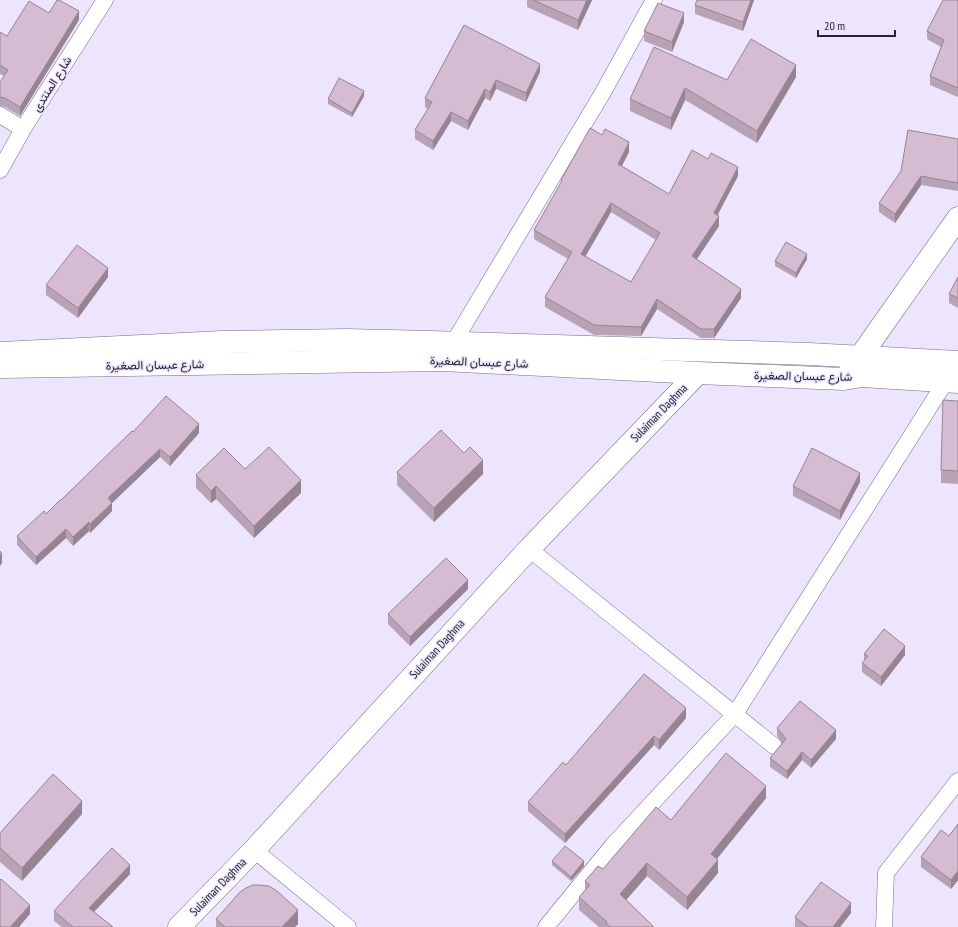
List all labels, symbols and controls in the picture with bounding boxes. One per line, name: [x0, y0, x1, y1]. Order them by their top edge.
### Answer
scale bar: [818, 12, 895, 38]
text: 20 m: [824, 18, 845, 33]
street label: شارع المنتدى: [29, 53, 76, 115]
street label: شارع عبسان الصغيرة: [429, 352, 529, 373]
street label: شارع عبسان الصغيرة: [106, 356, 204, 375]
street label: شارع عبسان الصغيرة: [754, 367, 852, 386]
street label: Sulaiman Daghma: [627, 380, 690, 445]
street label: Sulaiman Daghma: [406, 616, 467, 682]
street label: Sulaiman Daghma: [186, 854, 249, 919]

